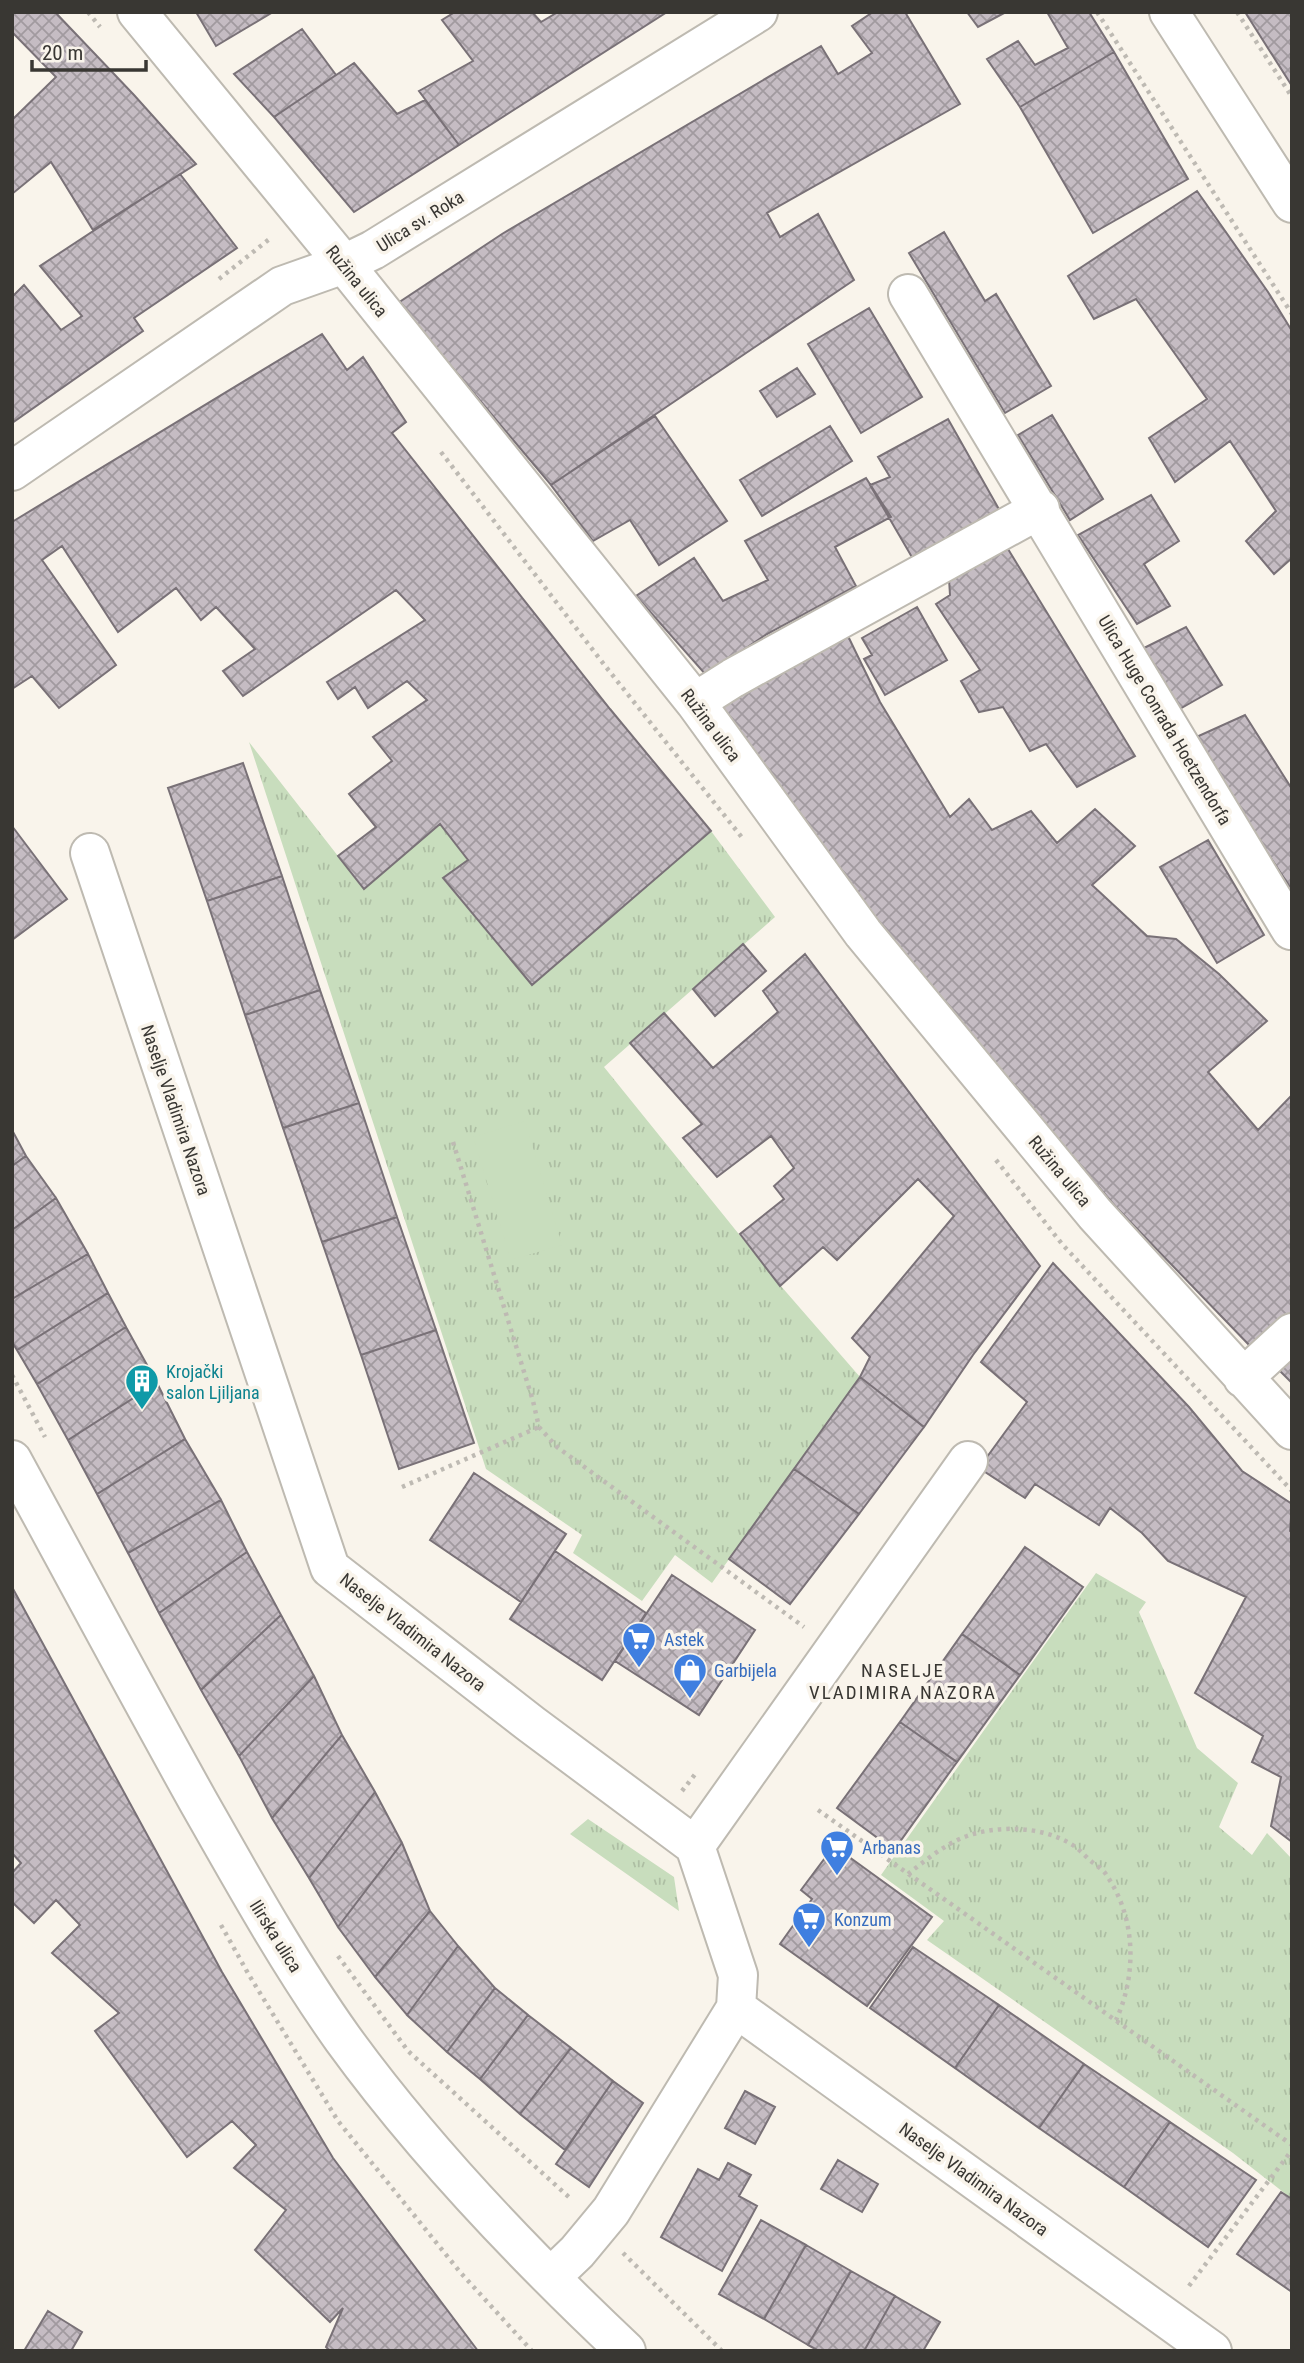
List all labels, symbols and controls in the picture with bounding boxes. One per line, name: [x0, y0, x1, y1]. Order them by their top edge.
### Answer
scale bar: [32, 28, 145, 72]
text: 20 m: [42, 41, 83, 65]
street label: Ulica sv. Roka: [373, 186, 467, 256]
street label: Ružina ulica: [322, 241, 392, 321]
street label: Ulica Huge Conrada Hoetzendorfa: [1094, 611, 1236, 829]
street label: Ružina ulica: [677, 684, 745, 766]
street label: Naselje Vladimira Nazora: [137, 1022, 215, 1198]
street label: Ružina ulica: [1024, 1131, 1096, 1211]
place label: Krojački salon Ljiljana: [166, 1361, 260, 1403]
building icon: Krojački salon Ljiljana: [123, 1362, 161, 1411]
street label: Naselje Vladimira Nazora: [336, 1569, 490, 1695]
supermarket icon: Astek: [620, 1620, 658, 1669]
place label: Astek: [664, 1629, 704, 1650]
shop icon: Garbijela: [671, 1651, 709, 1700]
district label: NASELJE VLADIMIRA NAZORA: [809, 1659, 997, 1704]
place label: Garbijela: [714, 1660, 777, 1681]
supermarket icon: Arbanas: [818, 1828, 856, 1877]
place label: Arbanas: [862, 1837, 921, 1858]
street label: Ilirska ulica: [246, 1896, 306, 1976]
supermarket icon: Konzum: [790, 1900, 828, 1949]
place label: Konzum: [834, 1909, 892, 1930]
street label: Naselje Vladimira Nazora: [895, 2118, 1053, 2240]

